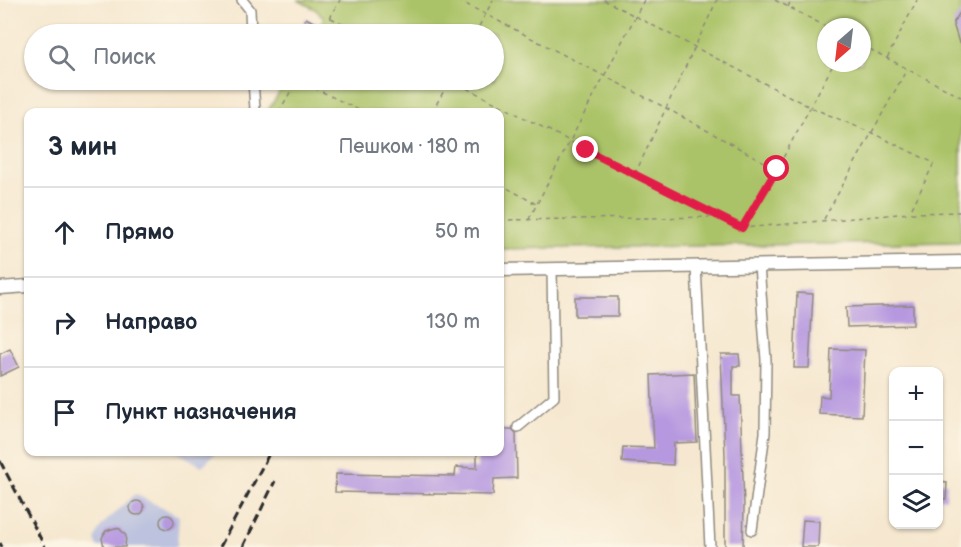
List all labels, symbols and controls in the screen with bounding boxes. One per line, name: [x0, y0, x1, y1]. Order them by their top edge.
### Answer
north arrow: [817, 18, 871, 72]
search box: [24, 24, 504, 90]
icon: search: [45, 41, 78, 74]
text: Поиск: [93, 44, 156, 71]
text: 3 мин: [48, 132, 117, 163]
text: Пешком · 180 m: [338, 135, 480, 159]
route end: [572, 136, 598, 162]
route start: [763, 155, 789, 181]
icon: ahead: [48, 216, 81, 249]
text: Прямо: [105, 219, 174, 246]
text: 50 m: [435, 220, 480, 244]
icon: right: [48, 306, 81, 339]
text: Направо: [105, 309, 197, 336]
text: 130 m: [426, 310, 480, 334]
map controls: [889, 367, 943, 529]
button: +: [889, 367, 943, 421]
icon: arrive: [48, 396, 81, 429]
text: Пункт назначения: [105, 399, 297, 426]
button: −: [889, 421, 943, 475]
button: layers: [889, 475, 943, 529]

